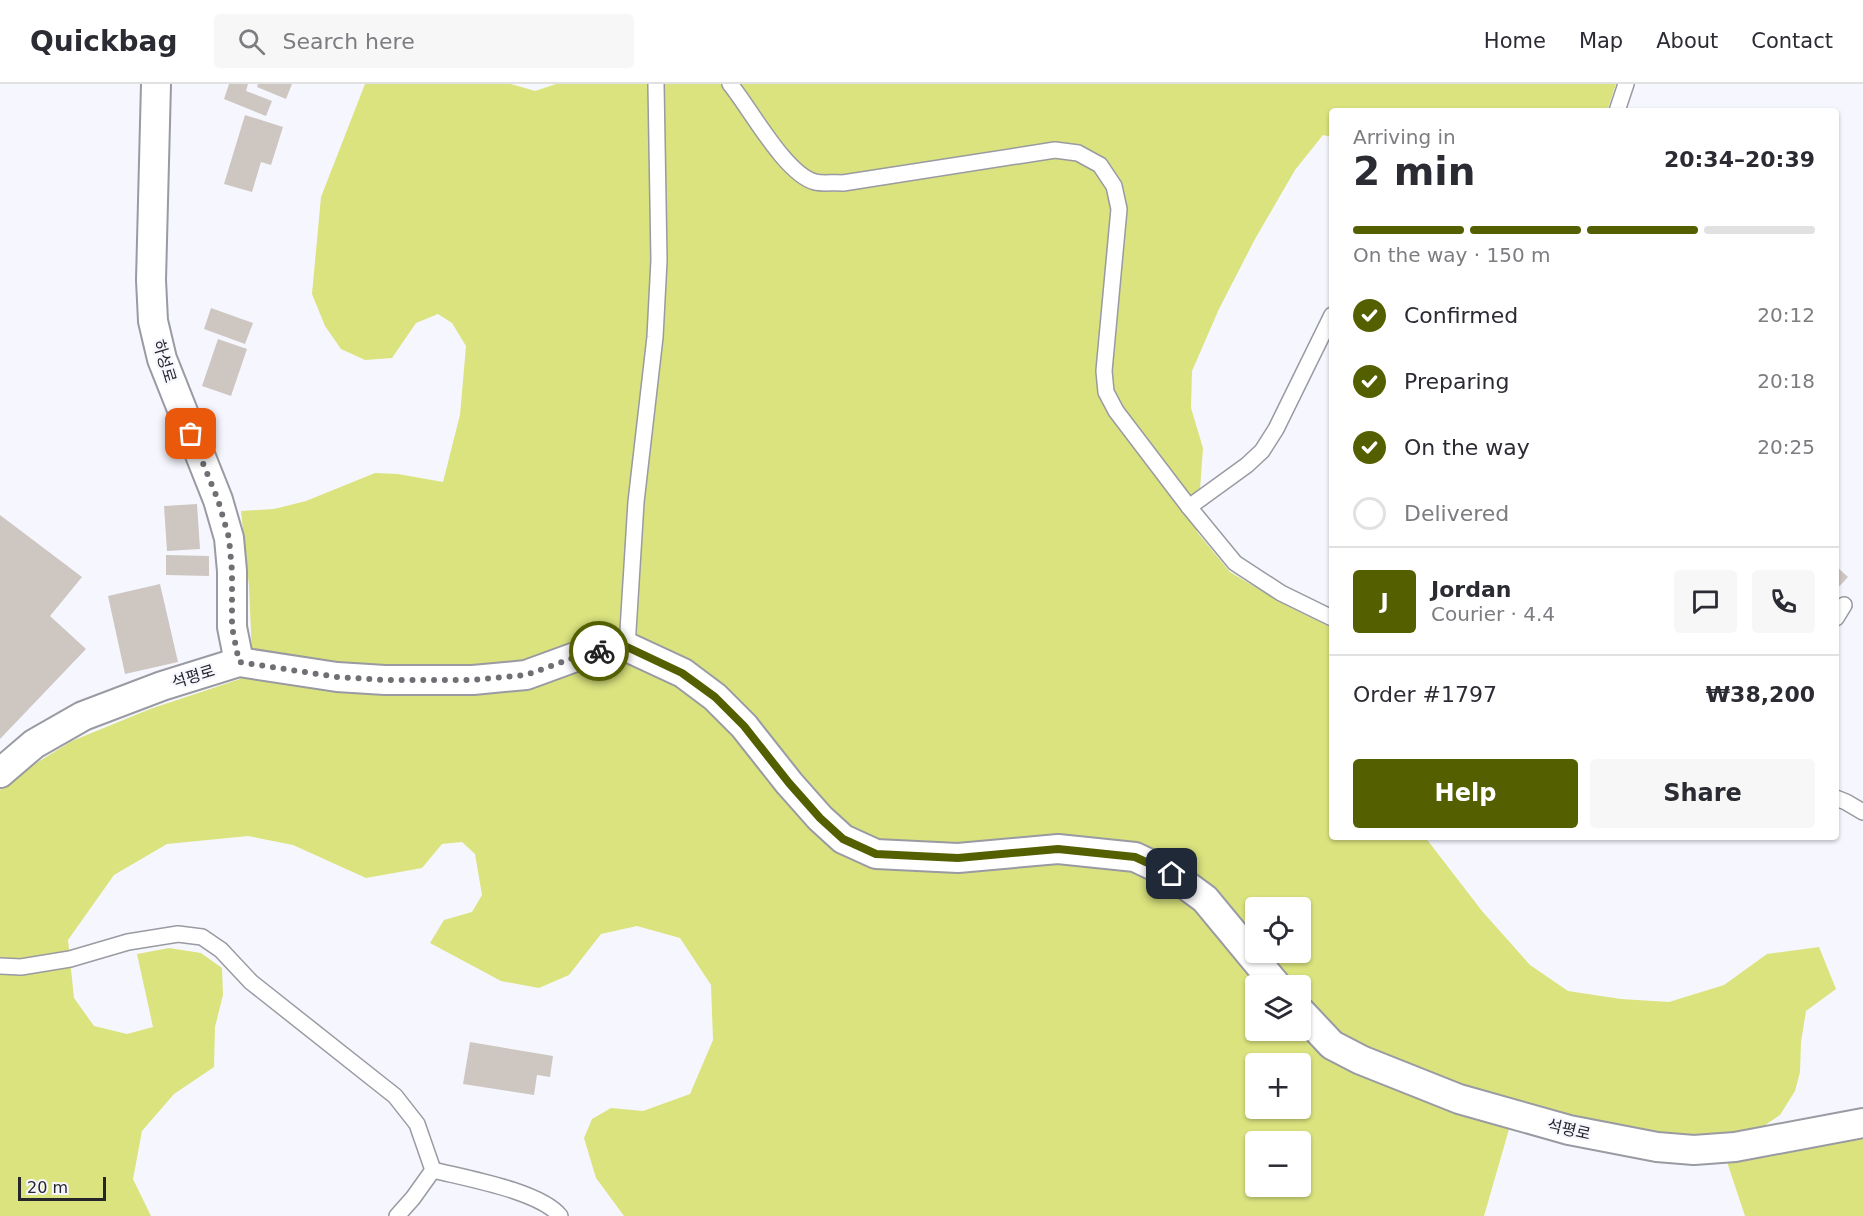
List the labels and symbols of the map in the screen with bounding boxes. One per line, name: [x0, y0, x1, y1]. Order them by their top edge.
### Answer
street label: 하성로: [149, 337, 180, 385]
pin: [165, 408, 216, 459]
courier: [569, 621, 629, 681]
street label: 석평로: [169, 661, 217, 692]
pin: [1146, 848, 1197, 899]
street label: 석평로: [1545, 1115, 1593, 1144]
scale bar: [18, 1174, 106, 1202]

